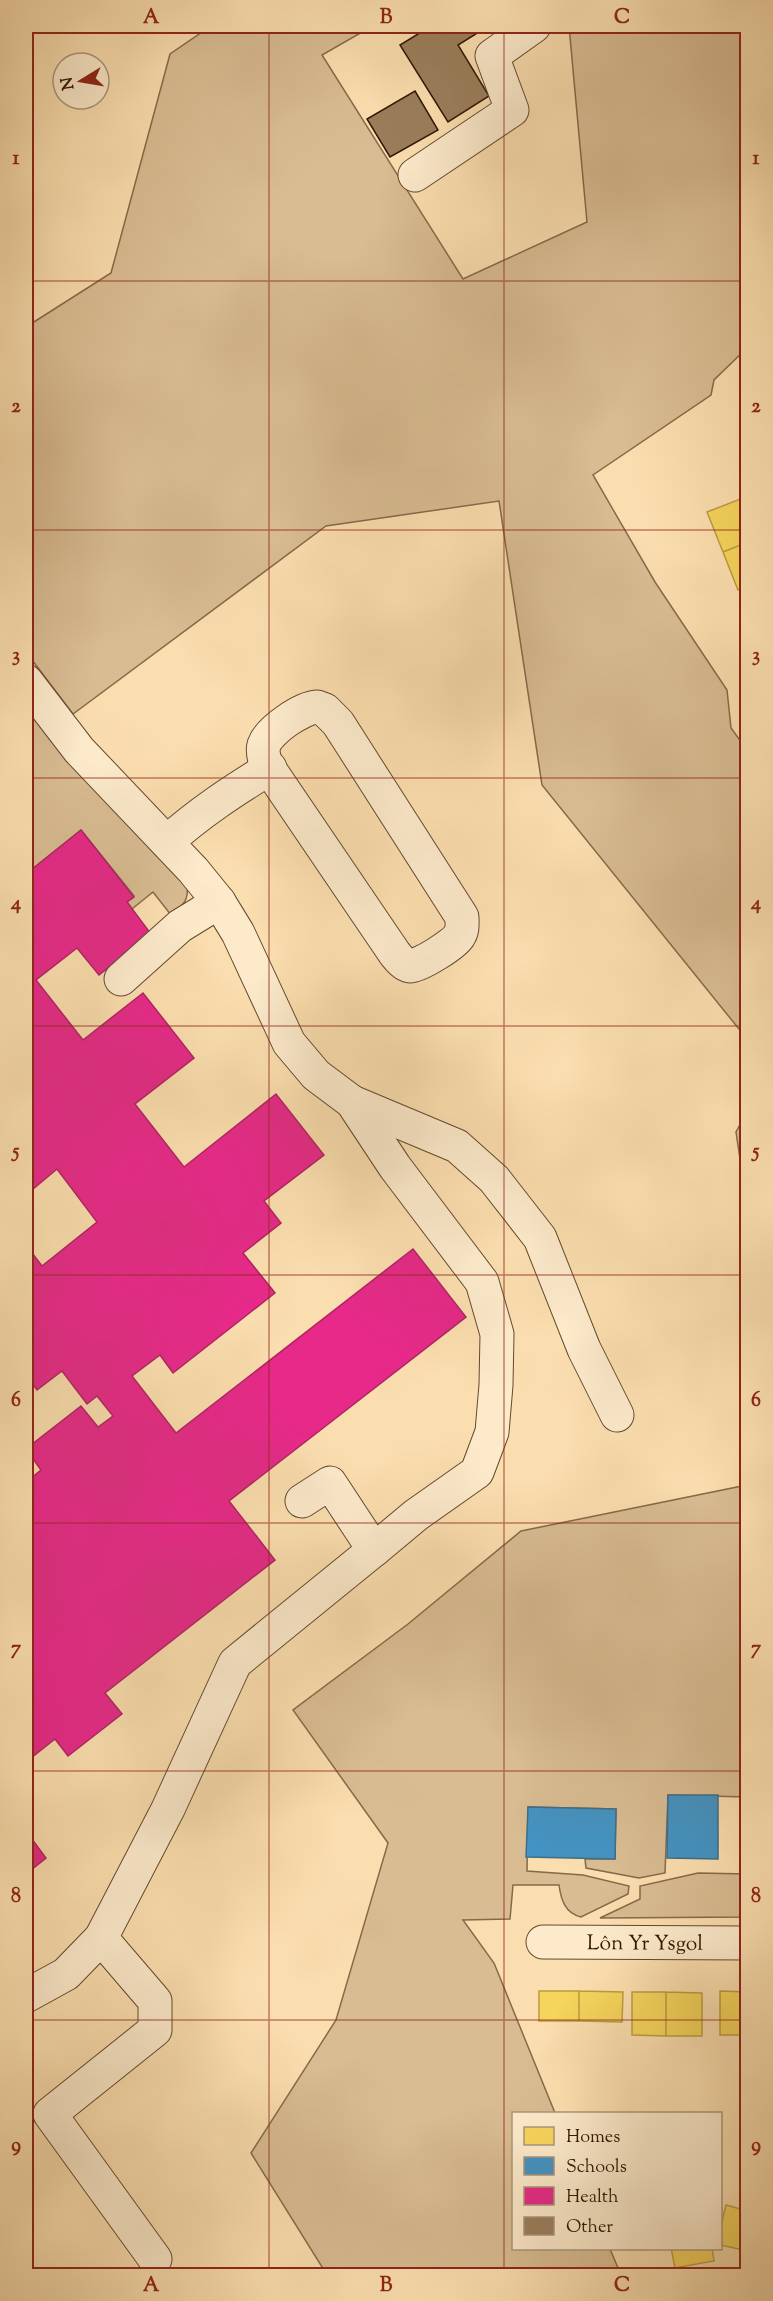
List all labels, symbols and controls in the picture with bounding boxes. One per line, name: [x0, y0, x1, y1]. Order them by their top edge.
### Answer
text: A: [143, 4, 160, 33]
text: B: [380, 4, 393, 33]
text: C: [614, 4, 630, 33]
north arrow: [51, 51, 111, 111]
text: N: [56, 75, 81, 92]
text: 1: [13, 145, 20, 174]
text: 1: [753, 145, 760, 174]
text: 2: [11, 393, 21, 422]
text: 2: [751, 393, 761, 422]
text: 3: [12, 642, 20, 671]
text: 3: [752, 642, 760, 671]
text: 4: [10, 890, 21, 919]
text: 4: [750, 890, 761, 919]
text: 5: [11, 1138, 20, 1167]
text: 5: [751, 1138, 760, 1167]
text: 6: [11, 1387, 21, 1416]
text: 6: [751, 1387, 761, 1416]
text: 7: [11, 1635, 22, 1664]
text: 7: [751, 1635, 762, 1664]
text: 8: [11, 1883, 21, 1912]
text: 8: [751, 1883, 761, 1912]
street label: Lôn Yr Ysgol: [587, 1929, 703, 1960]
legend: [512, 2112, 722, 2250]
text: Homes: [566, 2125, 620, 2151]
text: 9: [11, 2132, 21, 2161]
text: 9: [751, 2132, 761, 2161]
text: Schools: [566, 2155, 627, 2181]
text: Health: [566, 2185, 619, 2211]
text: Other: [566, 2215, 613, 2241]
text: A: [143, 2272, 160, 2301]
text: B: [380, 2272, 393, 2301]
text: C: [614, 2272, 630, 2301]

